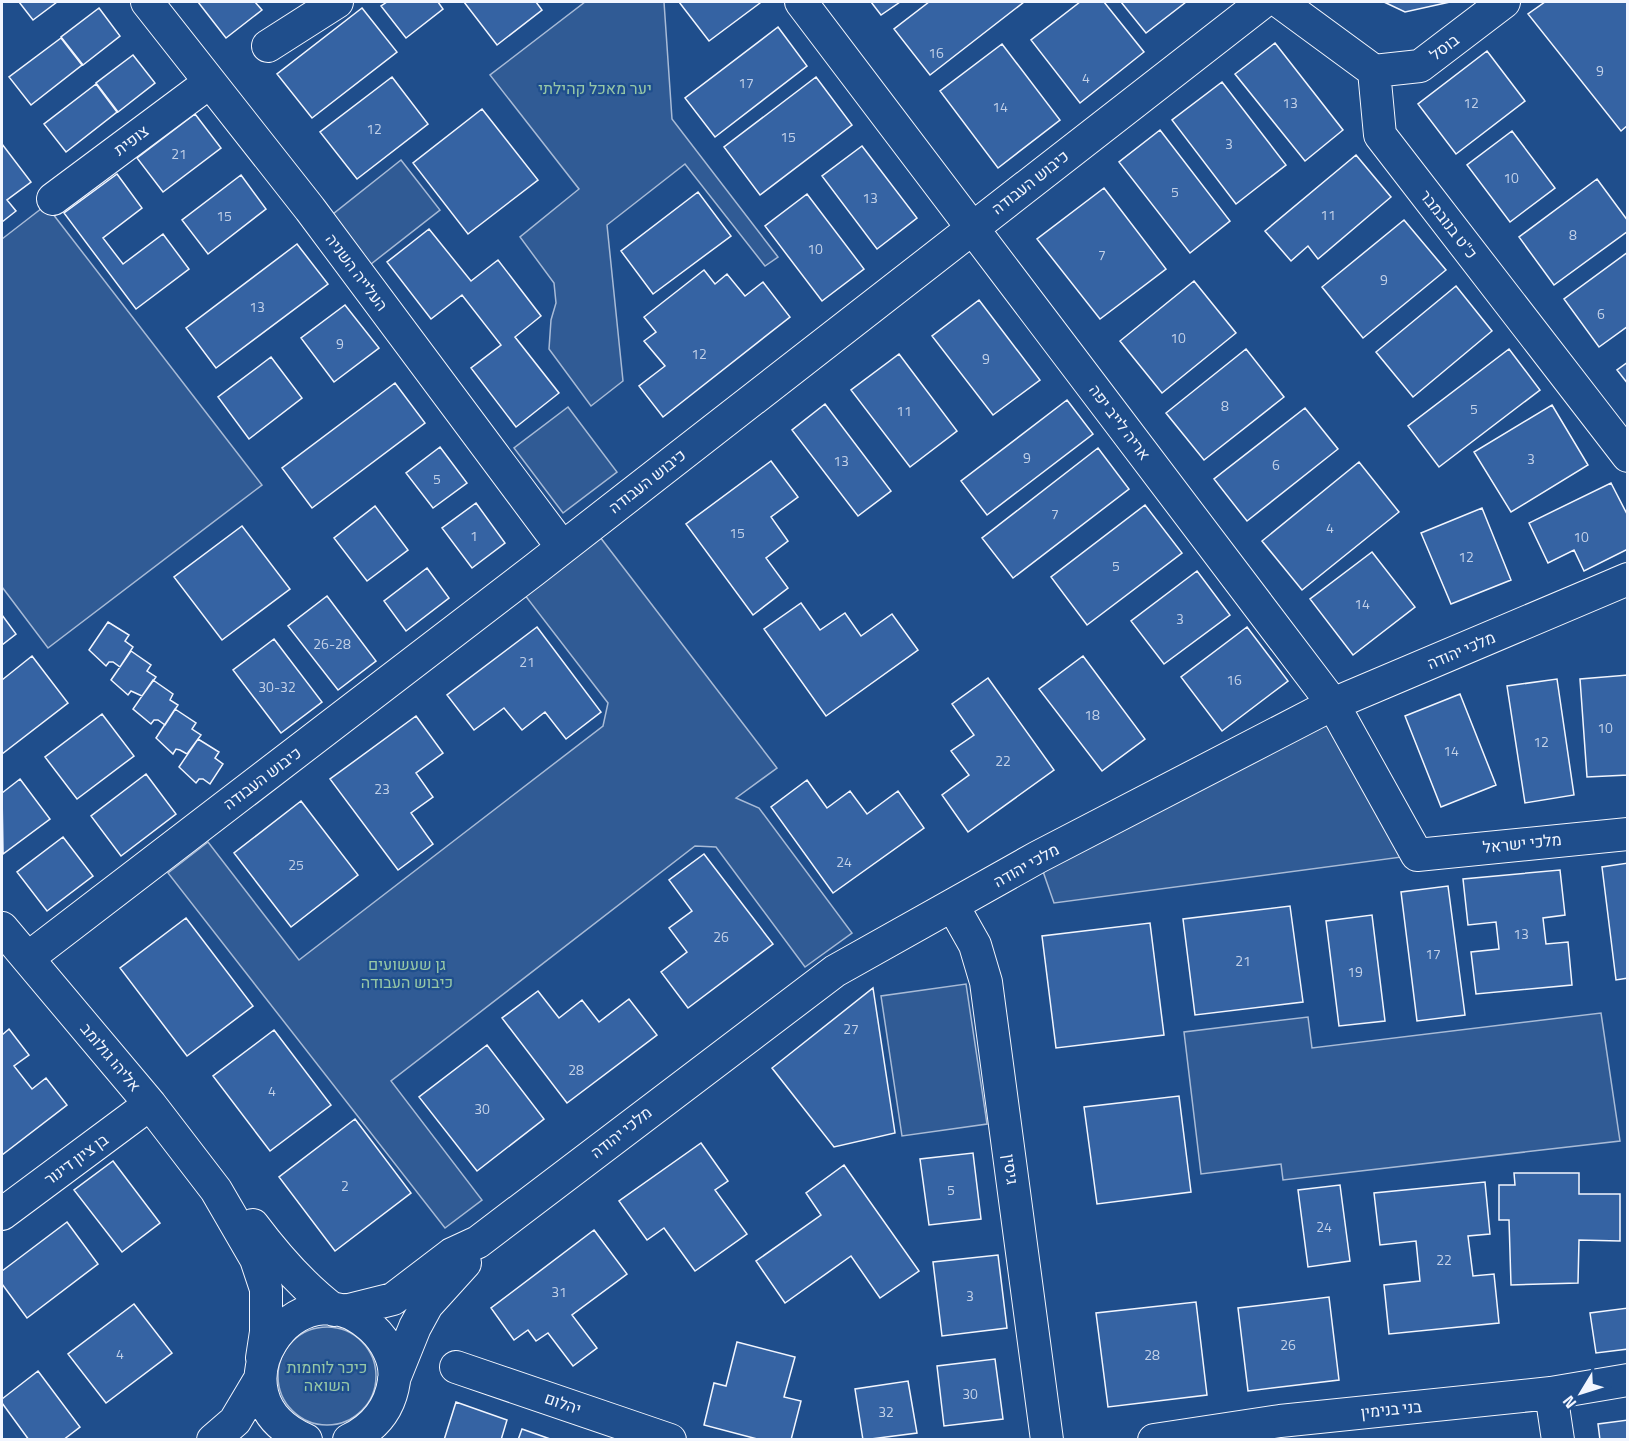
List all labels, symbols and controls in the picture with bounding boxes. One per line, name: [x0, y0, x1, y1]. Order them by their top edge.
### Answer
street label: בוסל: [1424, 28, 1464, 66]
house number: 16: [928, 42, 944, 63]
house number: 9: [1596, 60, 1604, 81]
house number: 4: [1082, 67, 1090, 88]
house number: 17: [738, 72, 754, 93]
park label: יער מאכל קהילתי: [538, 76, 652, 100]
house number: 13: [1282, 92, 1298, 113]
house number: 12: [1463, 92, 1479, 113]
house number: 14: [992, 96, 1008, 117]
house number: 12: [366, 118, 382, 139]
street label: צופית: [108, 119, 154, 161]
house number: 15: [780, 126, 796, 147]
house number: 3: [1225, 133, 1233, 154]
house number: 21: [171, 143, 187, 164]
street label: כיבוש העבודה: [986, 144, 1074, 220]
house number: 10: [1503, 167, 1519, 188]
house number: 5: [1171, 181, 1179, 202]
street label: כ"ט בנובמבר: [1414, 184, 1484, 264]
house number: 13: [862, 187, 878, 208]
house number: 11: [1320, 204, 1336, 225]
house number: 15: [216, 205, 232, 226]
house number: 8: [1569, 224, 1577, 245]
street label: העלייה השניה: [320, 228, 394, 316]
house number: 10: [807, 238, 823, 259]
house number: 7: [1098, 244, 1106, 265]
house number: 9: [1380, 269, 1388, 290]
house number: 13: [249, 296, 265, 317]
house number: 6: [1597, 303, 1605, 324]
house number: 10: [1170, 327, 1186, 348]
house number: 9: [336, 333, 344, 354]
house number: 12: [691, 343, 707, 364]
house number: 9: [982, 348, 990, 369]
street label: אריה לייב יפה: [1083, 379, 1157, 465]
house number: 8: [1221, 395, 1229, 416]
house number: 5: [1470, 398, 1478, 419]
house number: 11: [896, 400, 912, 421]
street label: כיבוש העבודה: [603, 443, 691, 519]
house number: 9: [1023, 447, 1031, 468]
house number: 3: [1527, 448, 1535, 469]
house number: 13: [833, 450, 849, 471]
house number: 6: [1272, 454, 1280, 475]
house number: 5: [433, 468, 441, 489]
house number: 7: [1051, 503, 1059, 524]
house number: 4: [1326, 517, 1334, 538]
house number: 15: [729, 522, 745, 543]
house number: 1: [470, 525, 478, 546]
house number: 10: [1573, 526, 1589, 547]
house number: 12: [1458, 546, 1474, 567]
house number: 5: [1112, 555, 1120, 576]
house number: 14: [1354, 593, 1370, 614]
house number: 3: [1176, 608, 1184, 629]
street label: מלכי יהודה: [1423, 625, 1499, 675]
house number: 26-28: [313, 633, 351, 654]
house number: 21: [519, 651, 535, 672]
house number: 16: [1226, 669, 1242, 690]
house number: 30-32: [258, 676, 296, 697]
house number: 18: [1084, 704, 1100, 725]
house number: 10: [1597, 717, 1613, 738]
house number: 12: [1533, 731, 1549, 752]
house number: 14: [1443, 740, 1459, 761]
street label: כיבוש העבודה: [218, 741, 306, 815]
house number: 22: [995, 750, 1011, 771]
house number: 23: [374, 778, 390, 799]
street label: מלכי ישראל: [1481, 827, 1563, 859]
street label: מלכי יהודה: [989, 837, 1063, 893]
house number: 24: [836, 851, 852, 872]
house number: 25: [288, 854, 304, 875]
house number: 13: [1513, 923, 1529, 944]
house number: 26: [713, 926, 729, 947]
house number: 17: [1425, 943, 1441, 964]
house number: 21: [1235, 950, 1251, 971]
park label: גן שעשועים כיבוש העבודה: [361, 952, 453, 994]
house number: 19: [1347, 961, 1363, 982]
street label: אליהו גולומב: [75, 1017, 147, 1097]
house number: 27: [843, 1018, 859, 1039]
house number: 28: [568, 1059, 584, 1080]
house number: 4: [268, 1080, 276, 1101]
house number: 30: [474, 1098, 490, 1119]
street label: מלכי יהודה: [585, 1100, 657, 1164]
street label: בן ציון דינור: [39, 1127, 114, 1191]
street label: גיסין: [997, 1152, 1025, 1186]
house number: 2: [341, 1175, 349, 1196]
house number: 5: [947, 1179, 955, 1200]
house number: 24: [1316, 1216, 1332, 1237]
house number: 22: [1436, 1249, 1452, 1270]
house number: 31: [551, 1281, 567, 1302]
house number: 3: [966, 1285, 974, 1306]
house number: 26: [1280, 1334, 1296, 1355]
house number: 4: [116, 1343, 124, 1364]
house number: 28: [1144, 1344, 1160, 1365]
park label: כיכר לוחמות השואה: [287, 1355, 367, 1397]
north arrow: [1551, 1363, 1611, 1423]
house number: 30: [962, 1383, 978, 1404]
street label: יהלום: [541, 1386, 585, 1420]
text: N: [1556, 1390, 1582, 1414]
street label: בני בנימין: [1359, 1394, 1423, 1424]
house number: 32: [878, 1401, 894, 1422]

